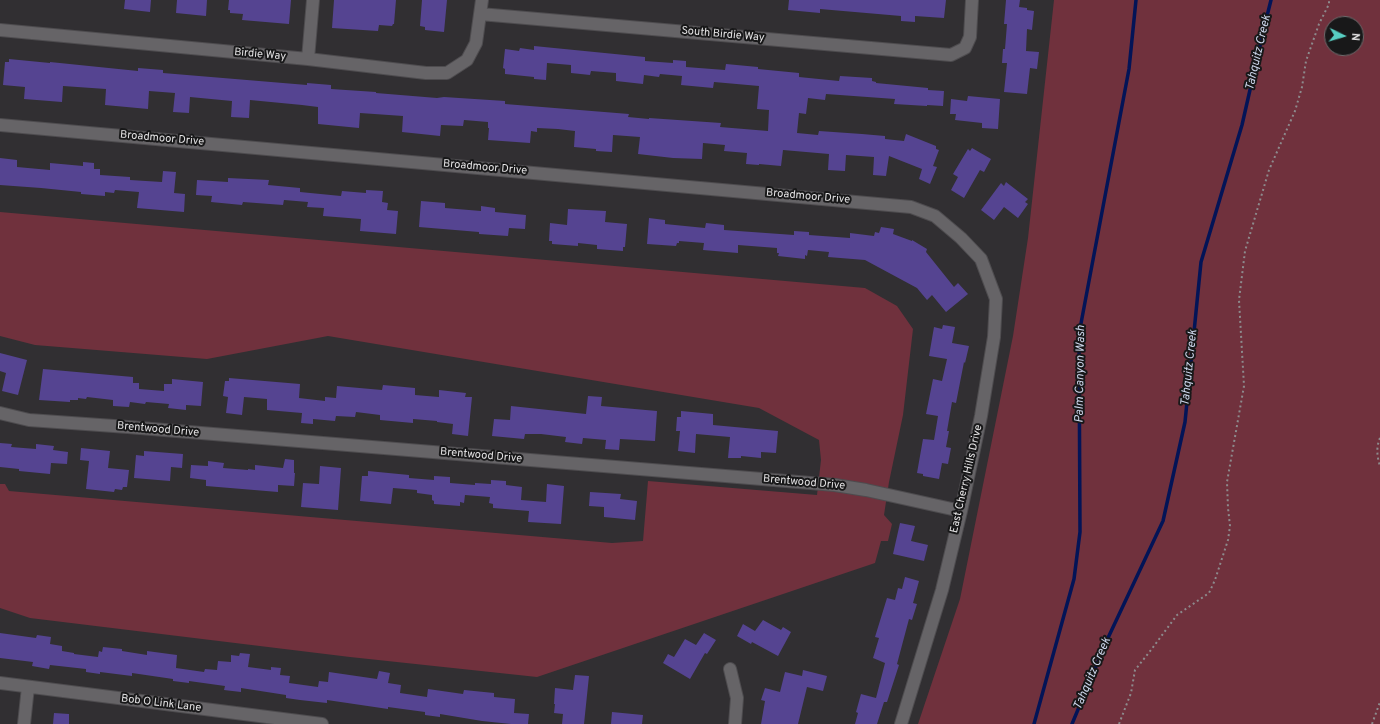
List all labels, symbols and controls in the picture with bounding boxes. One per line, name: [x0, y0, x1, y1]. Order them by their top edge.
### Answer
water label: Tahquitz Creek: [1243, 14, 1275, 92]
north arrow: [1324, 16, 1364, 56]
street label: South Birdie Way: [681, 25, 765, 45]
text: N: [1348, 32, 1362, 42]
street label: Birdie Way: [234, 46, 286, 64]
street label: Broadmoor Drive: [119, 129, 205, 149]
street label: Broadmoor Drive: [442, 158, 528, 178]
street label: Broadmoor Drive: [765, 187, 851, 207]
water label: Palm Canyon Wash: [1073, 325, 1089, 423]
water label: Tahquitz Creek: [1179, 329, 1201, 407]
street label: Brentwood Drive: [116, 420, 200, 440]
street label: East Cherry Hills Drive: [948, 424, 986, 534]
street label: Brentwood Drive: [439, 446, 523, 466]
street label: Brentwood Drive: [762, 473, 846, 493]
water label: Tahquitz Creek: [1071, 636, 1115, 712]
street label: Bob O Link Lane: [120, 693, 202, 715]

